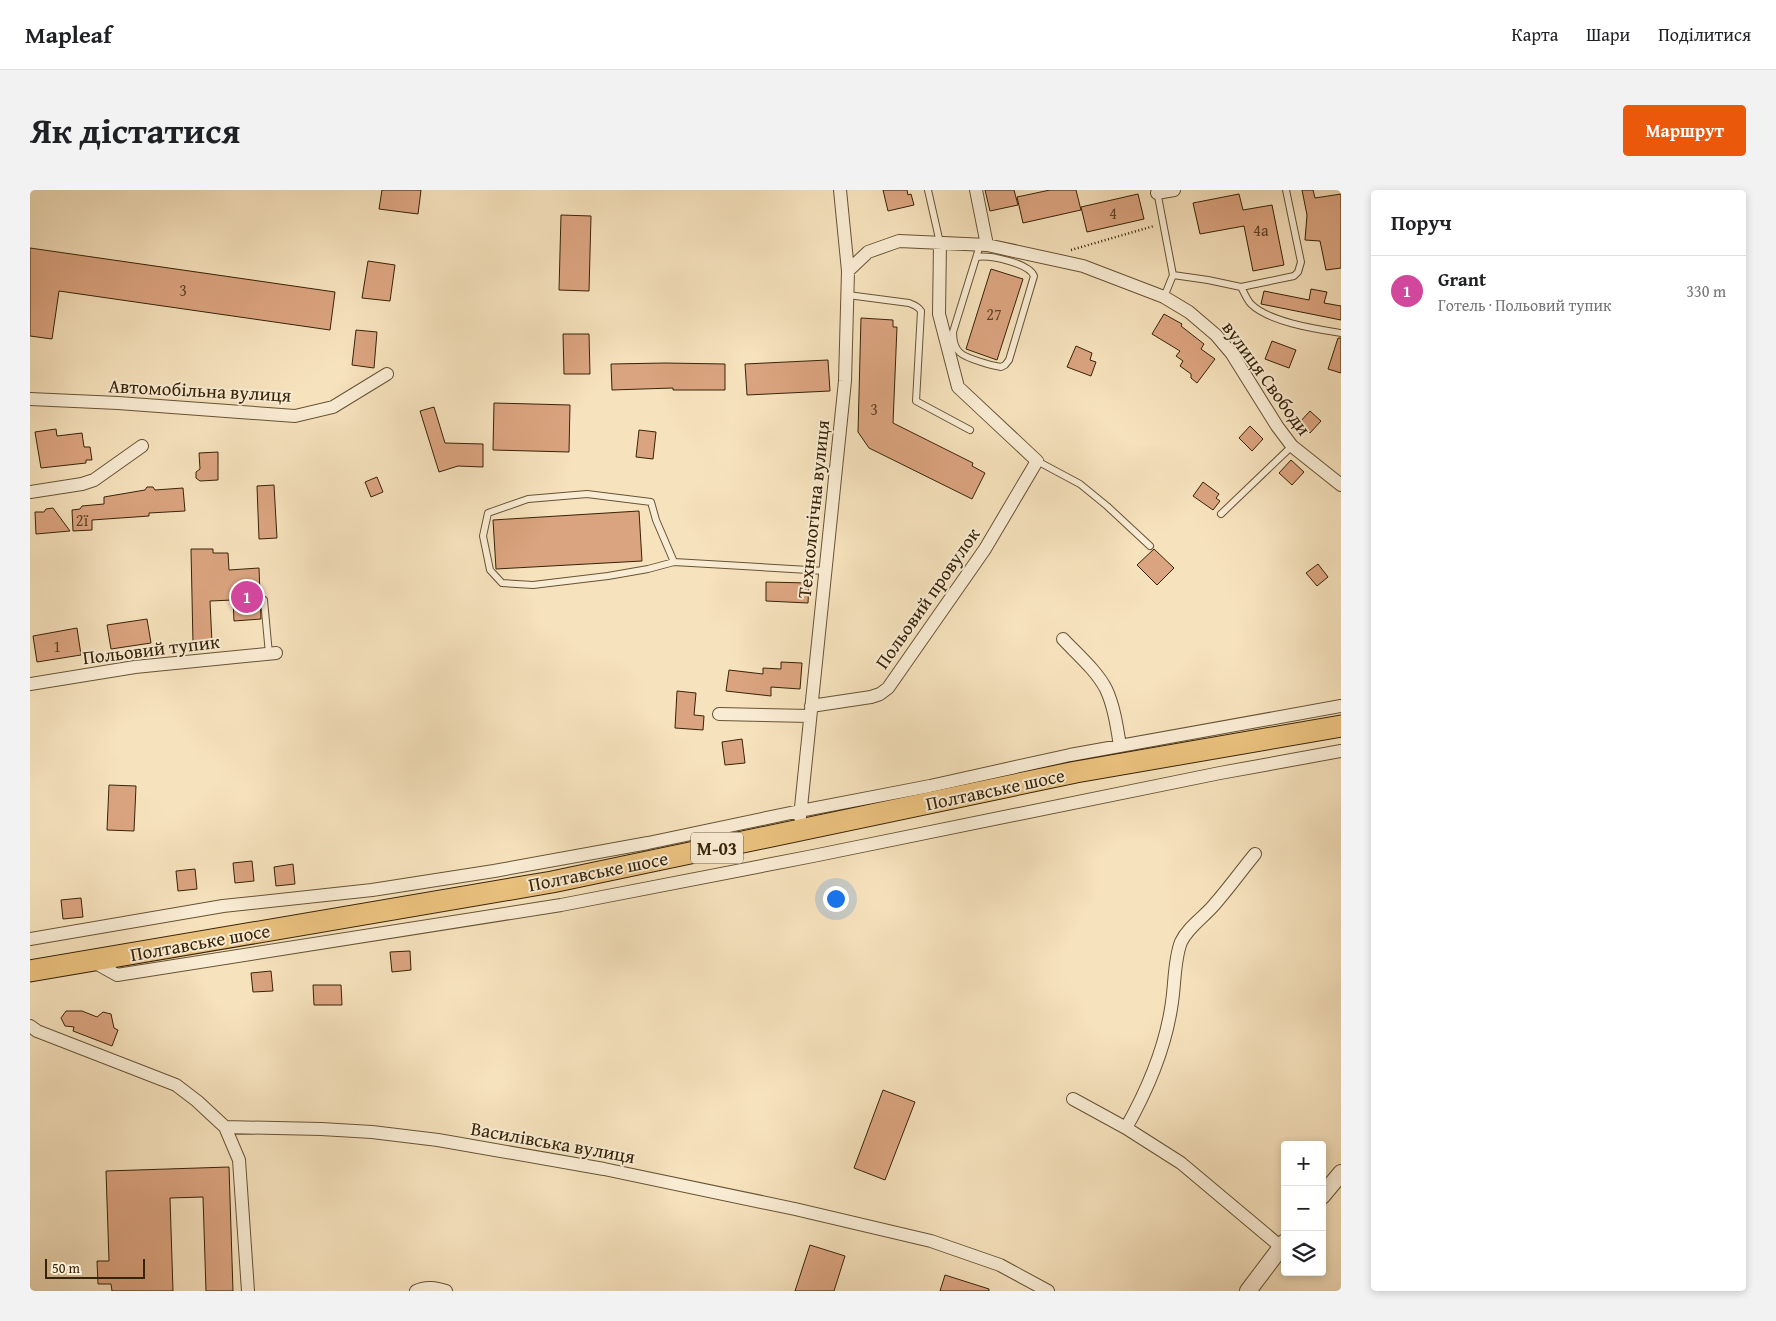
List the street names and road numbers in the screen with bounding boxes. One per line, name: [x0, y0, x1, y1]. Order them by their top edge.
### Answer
street label: вулиця Свободи: [1216, 315, 1318, 441]
street label: Автомобільна вулиця: [108, 371, 292, 409]
street label: Технологічна вулиця: [790, 418, 836, 599]
street label: Польовий провулок: [868, 522, 986, 674]
street label: Польовий тупик: [81, 627, 221, 671]
street label: Полтавське шосе: [923, 761, 1067, 817]
road number: М-03: [691, 832, 743, 864]
street label: Полтавське шосе: [526, 844, 670, 898]
street label: Полтавське шосе: [128, 916, 272, 968]
street label: Василівська вулиця: [469, 1114, 638, 1170]

